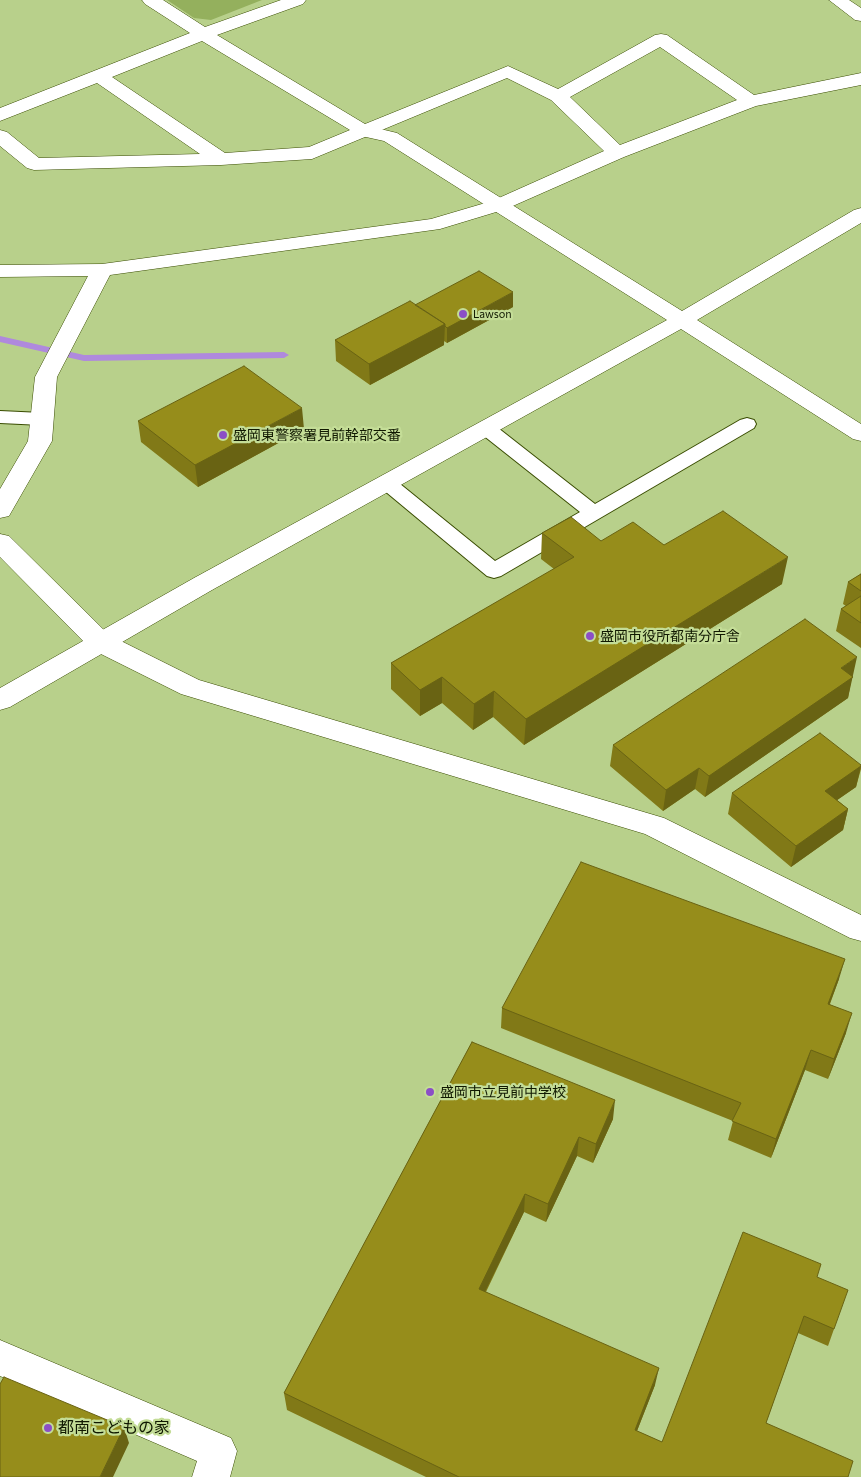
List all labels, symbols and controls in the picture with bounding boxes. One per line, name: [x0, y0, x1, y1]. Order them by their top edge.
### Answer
place label: Lawson: [473, 307, 512, 321]
marker: Lawson: [457, 308, 469, 320]
place label: 盛岡東警察署見前幹部交番: [233, 427, 401, 443]
marker: 盛岡東警察署見前幹部交番: [217, 429, 229, 441]
place label: 盛岡市役所都南分庁舎: [600, 628, 740, 644]
marker: 盛岡市役所都南分庁舎: [584, 630, 596, 642]
place label: 盛岡市立見前中学校: [440, 1084, 566, 1100]
marker: 盛岡市立見前中学校: [424, 1086, 436, 1098]
place label: 都南こどもの家: [58, 1418, 170, 1438]
marker: 都南こどもの家: [42, 1422, 54, 1434]

